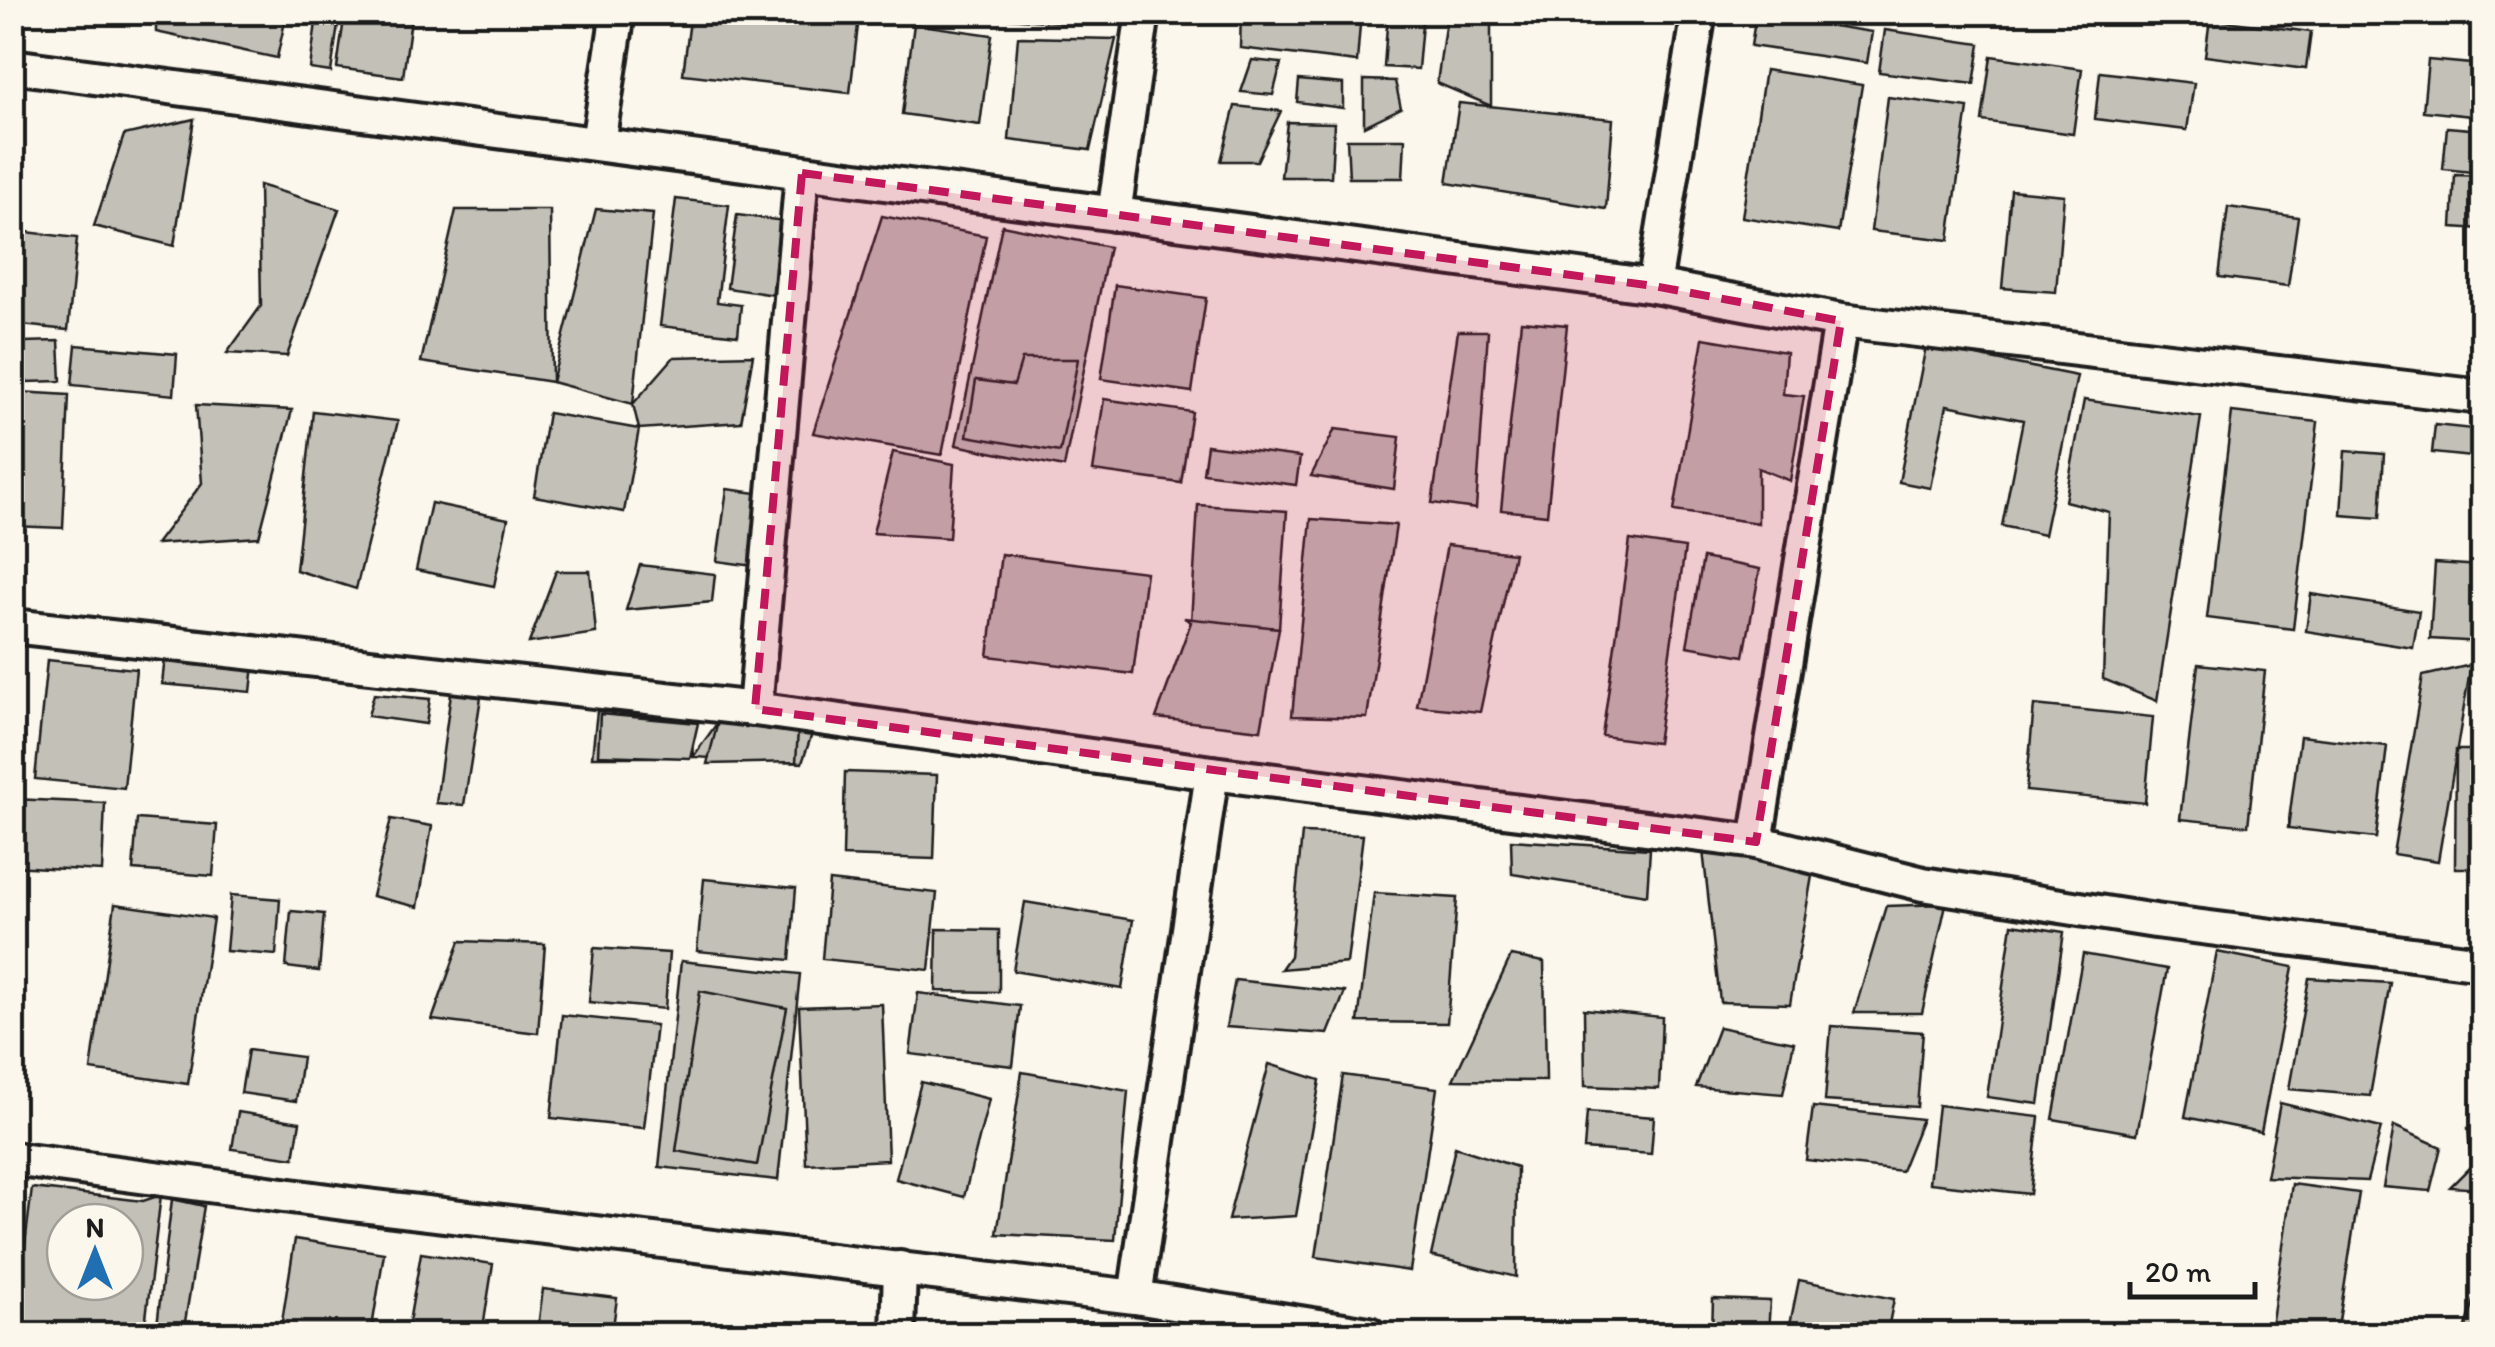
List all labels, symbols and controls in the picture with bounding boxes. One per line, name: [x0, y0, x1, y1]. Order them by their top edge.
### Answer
north arrow: [45, 1202, 145, 1302]
text: N: [86, 1210, 104, 1244]
scale bar: [2130, 1237, 2255, 1299]
text: 20 m: [2145, 1253, 2211, 1290]

